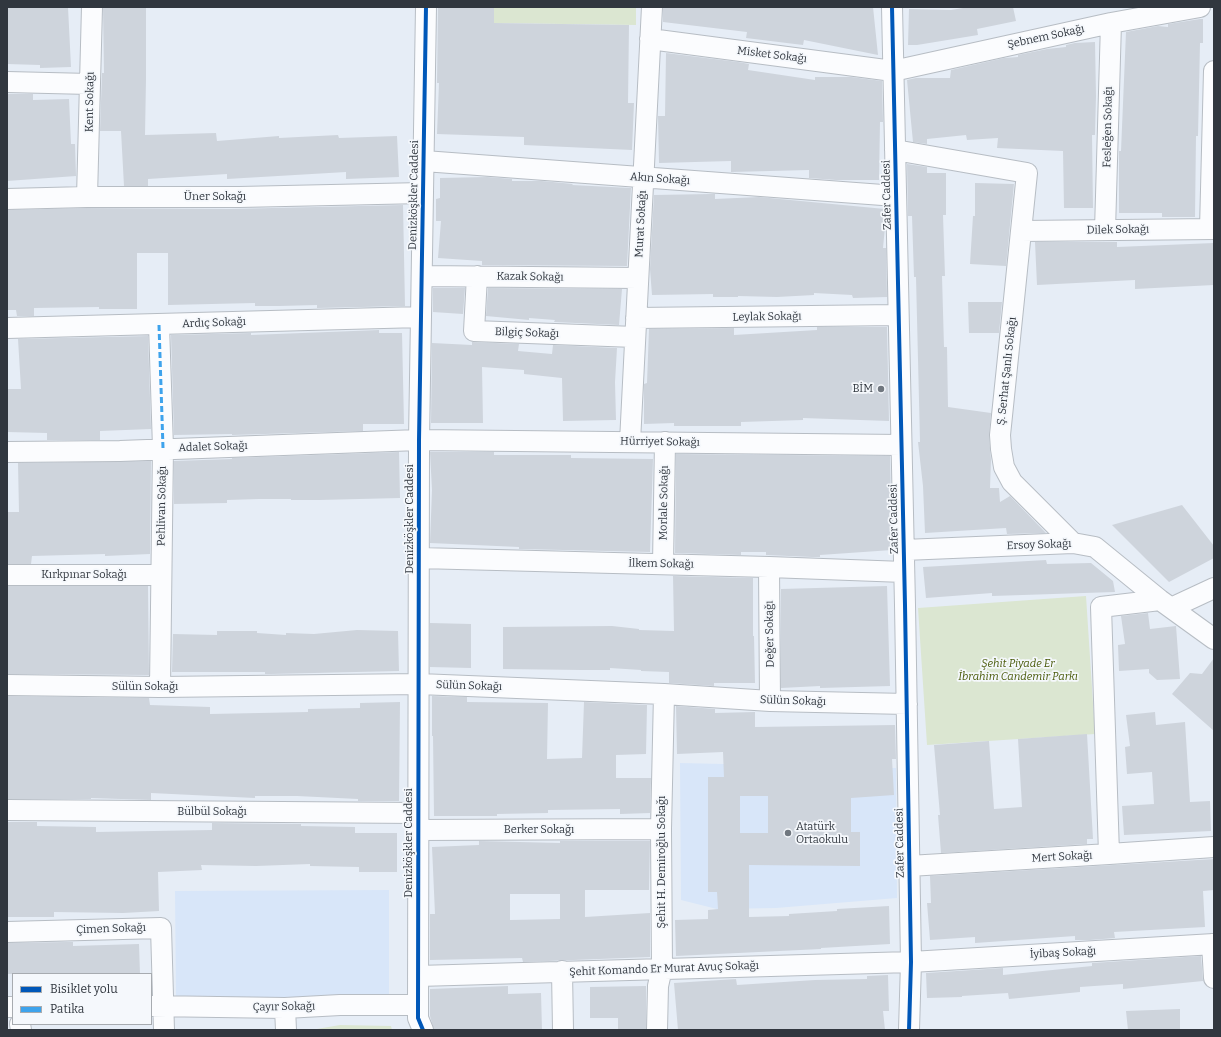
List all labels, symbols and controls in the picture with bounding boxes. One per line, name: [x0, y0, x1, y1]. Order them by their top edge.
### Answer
street label: Şebnem Sokağı: [1006, 22, 1086, 52]
street label: Misket Sokağı: [736, 44, 808, 66]
street label: Kent Sokağı: [83, 72, 97, 132]
street label: Fesleğen Sokağı: [1101, 86, 1115, 168]
street label: Denizköşkler Caddesi: [406, 140, 422, 250]
street label: Zafer Caddesi: [880, 160, 894, 230]
street label: Akın Sokağı: [630, 170, 690, 188]
street label: Üner Sokağı: [184, 190, 246, 204]
street label: Murat Sokağı: [633, 190, 649, 258]
street label: Dilek Sokağı: [1087, 223, 1149, 237]
street label: Kazak Sokağı: [496, 270, 564, 284]
street label: Leylak Sokağı: [732, 310, 802, 324]
street label: Ardıç Sokağı: [182, 315, 246, 331]
street label: Ş. Serhat Şanlı Sokağı: [995, 316, 1019, 426]
street label: Bilgiç Sokağı: [495, 325, 559, 341]
place label: BİM: [853, 382, 873, 396]
marker: BİM: [876, 384, 886, 394]
street label: Hürriyet Sokağı: [620, 435, 700, 449]
street label: Adalet Sokağı: [178, 439, 248, 455]
street label: Denizköşkler Caddesi: [403, 464, 417, 574]
street label: Morlale Sokağı: [657, 465, 671, 541]
street label: Pehlivan Sokağı: [155, 466, 169, 546]
street label: Zafer Caddesi: [887, 484, 901, 554]
street label: Ersoy Sokağı: [1006, 537, 1072, 553]
street label: İlkem Sokağı: [628, 557, 694, 571]
street label: Kırkpınar Sokağı: [41, 568, 127, 582]
street label: Değer Sokağı: [763, 600, 777, 668]
park label: Şehit Piyade Er İbrahim Candemir Parkı: [958, 657, 1078, 683]
street label: Sülün Sokağı: [436, 678, 502, 694]
street label: Sülün Sokağı: [112, 680, 178, 694]
street label: Sülün Sokağı: [760, 693, 826, 709]
street label: Denizköşkler Caddesi: [402, 788, 416, 898]
street label: Şehit H. Demiroğlu Sokağı: [655, 796, 669, 928]
street label: Bülbül Sokağı: [177, 805, 247, 819]
street label: Zafer Caddesi: [893, 808, 907, 878]
place label: Atatürk Ortaokulu: [796, 820, 848, 846]
street label: Berker Sokağı: [504, 823, 574, 837]
marker: Atatürk Ortaokulu: [783, 828, 793, 838]
street label: Mert Sokağı: [1031, 849, 1093, 865]
street label: Çimen Sokağı: [76, 921, 146, 937]
street label: İyibaş Sokağı: [1029, 945, 1097, 961]
street label: Şehit Komando Er Murat Avuç Sokağı: [569, 959, 759, 979]
legend: [12, 973, 152, 1025]
text: Bisiklet yolu: [50, 982, 118, 996]
street label: Çayır Sokağı: [253, 1000, 315, 1014]
text: Patika: [50, 1002, 84, 1016]

